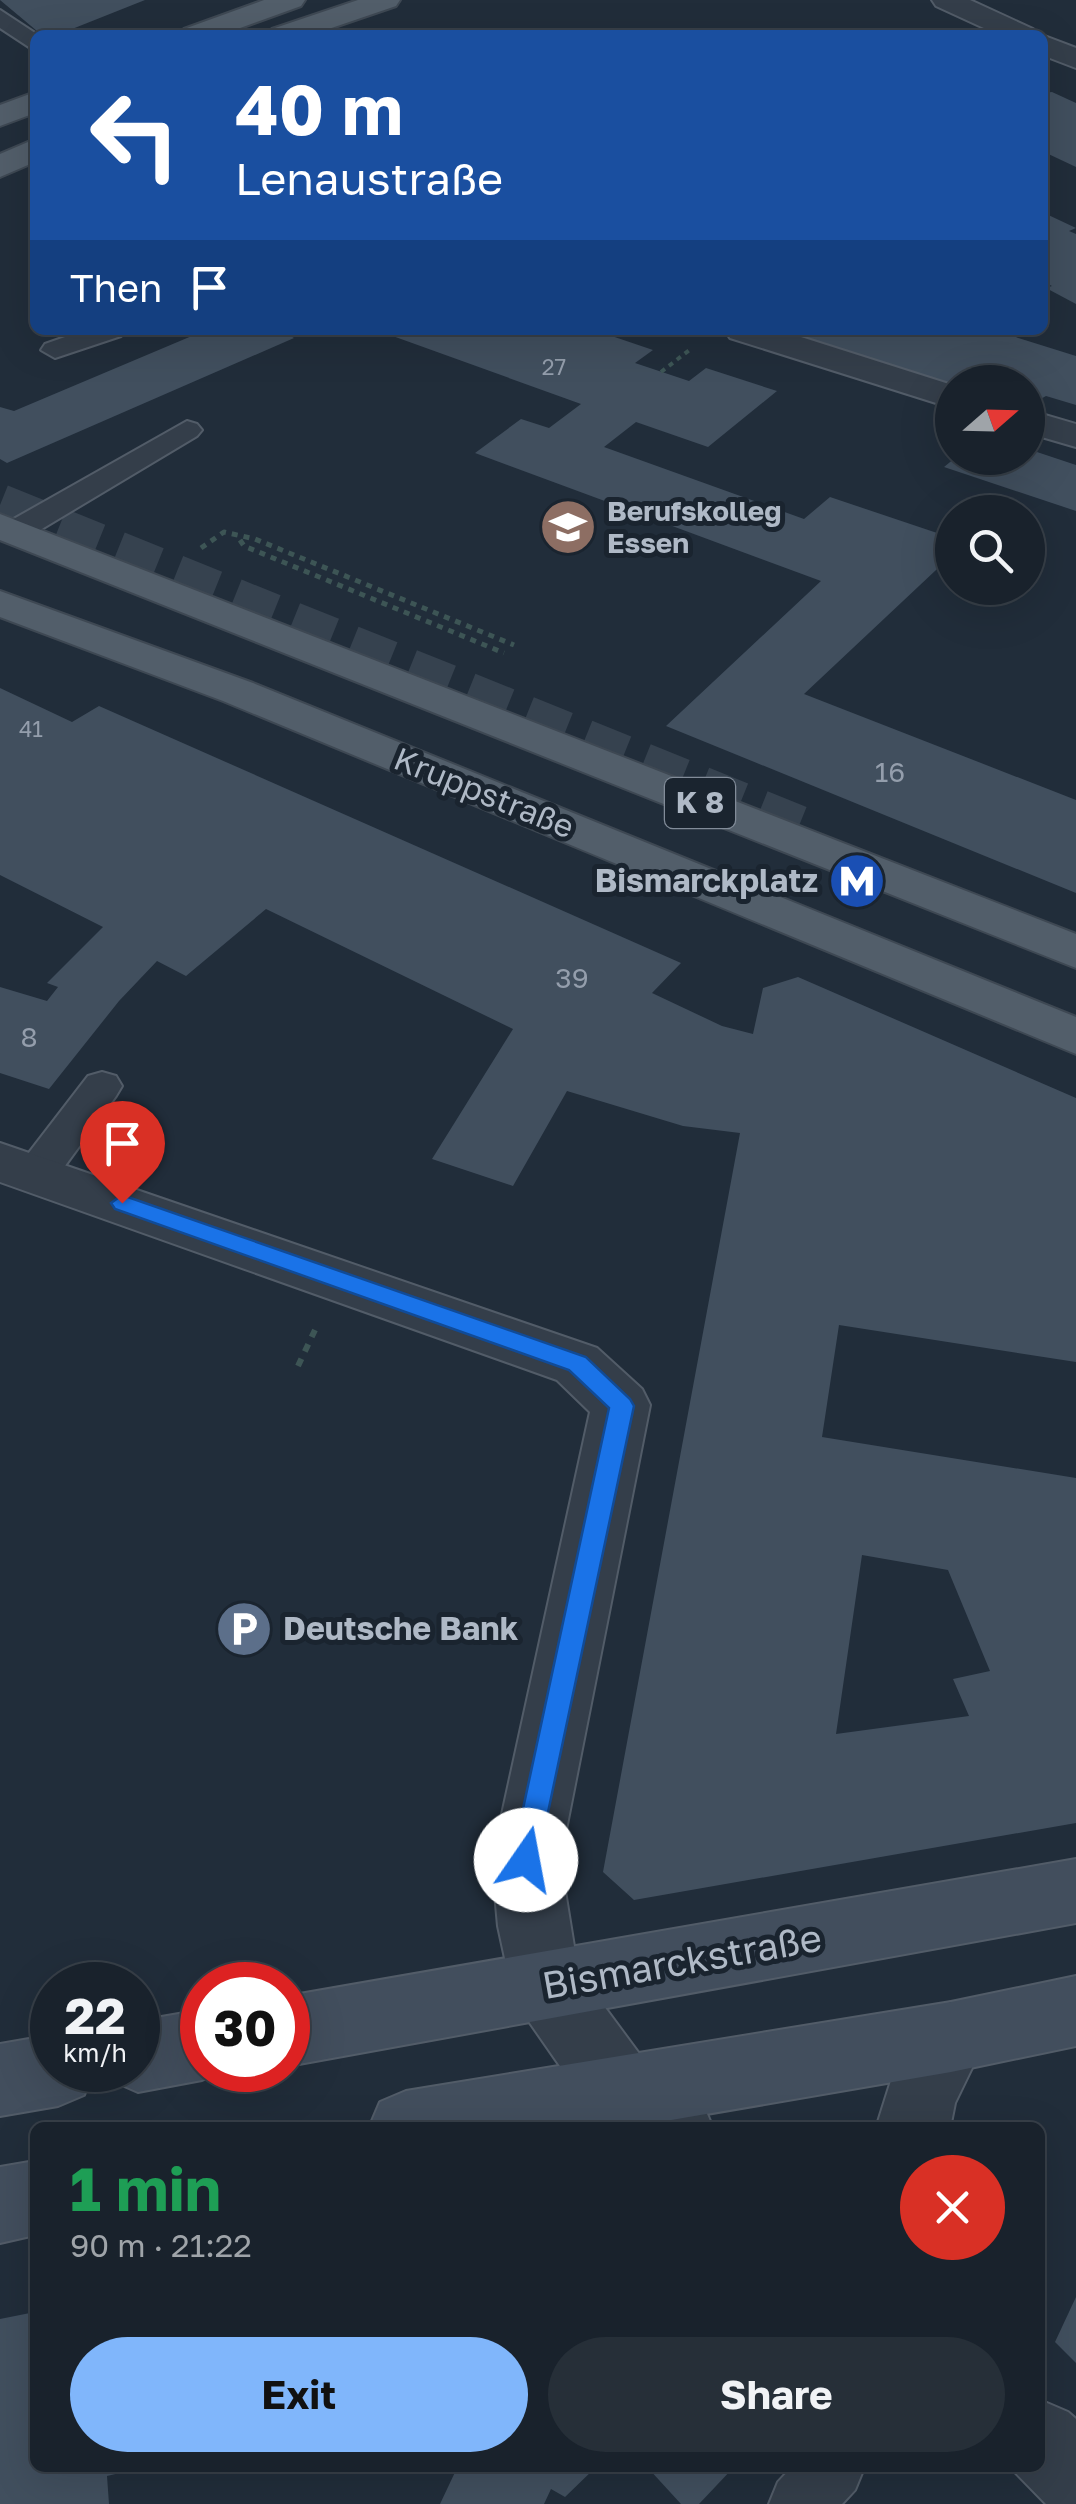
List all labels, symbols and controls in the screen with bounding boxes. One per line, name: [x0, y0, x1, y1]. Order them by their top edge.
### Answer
text: 40 m: [235, 66, 403, 150]
icon: left: [70, 70, 200, 200]
text: Lenaustraße: [235, 151, 503, 205]
icon: arrive: [182, 260, 237, 315]
text: Then: [70, 265, 162, 310]
house number: 27: [542, 353, 566, 380]
north arrow: [935, 365, 1045, 475]
map controls: [935, 365, 1045, 605]
place label: Berufskolleg Essen: [607, 494, 781, 559]
button: search: [935, 495, 1045, 605]
school or university icon: Berufskolleg Essen: [538, 497, 598, 557]
house number: 41: [19, 715, 43, 742]
street label: Kruppstraße: [389, 739, 580, 845]
house number: 16: [875, 755, 905, 788]
road number: K 8: [665, 778, 735, 828]
metro station icon: Bismarckplatz: [827, 851, 887, 911]
place label: Bismarckplatz: [595, 861, 818, 899]
house number: 39: [555, 961, 589, 994]
house number: 8: [20, 1020, 38, 1053]
pin: [80, 1101, 165, 1204]
icon: arrive: [95, 1116, 150, 1171]
parking icon: Deutsche Bank: [214, 1599, 274, 1659]
place label: Deutsche Bank: [283, 1609, 519, 1647]
position arrow: [474, 1808, 578, 1912]
street label: Bismarckstraße: [539, 1914, 825, 2007]
speed limit sign: 30: [180, 1962, 310, 2092]
text: 22: [64, 1985, 125, 2045]
text: km/h: [63, 2037, 127, 2068]
text: 1 min: [70, 2152, 221, 2224]
button: close: [900, 2155, 1005, 2260]
text: 90 m · 21:22: [70, 2226, 252, 2264]
button: Exit: [70, 2337, 528, 2452]
button: Share: [548, 2337, 1005, 2452]

